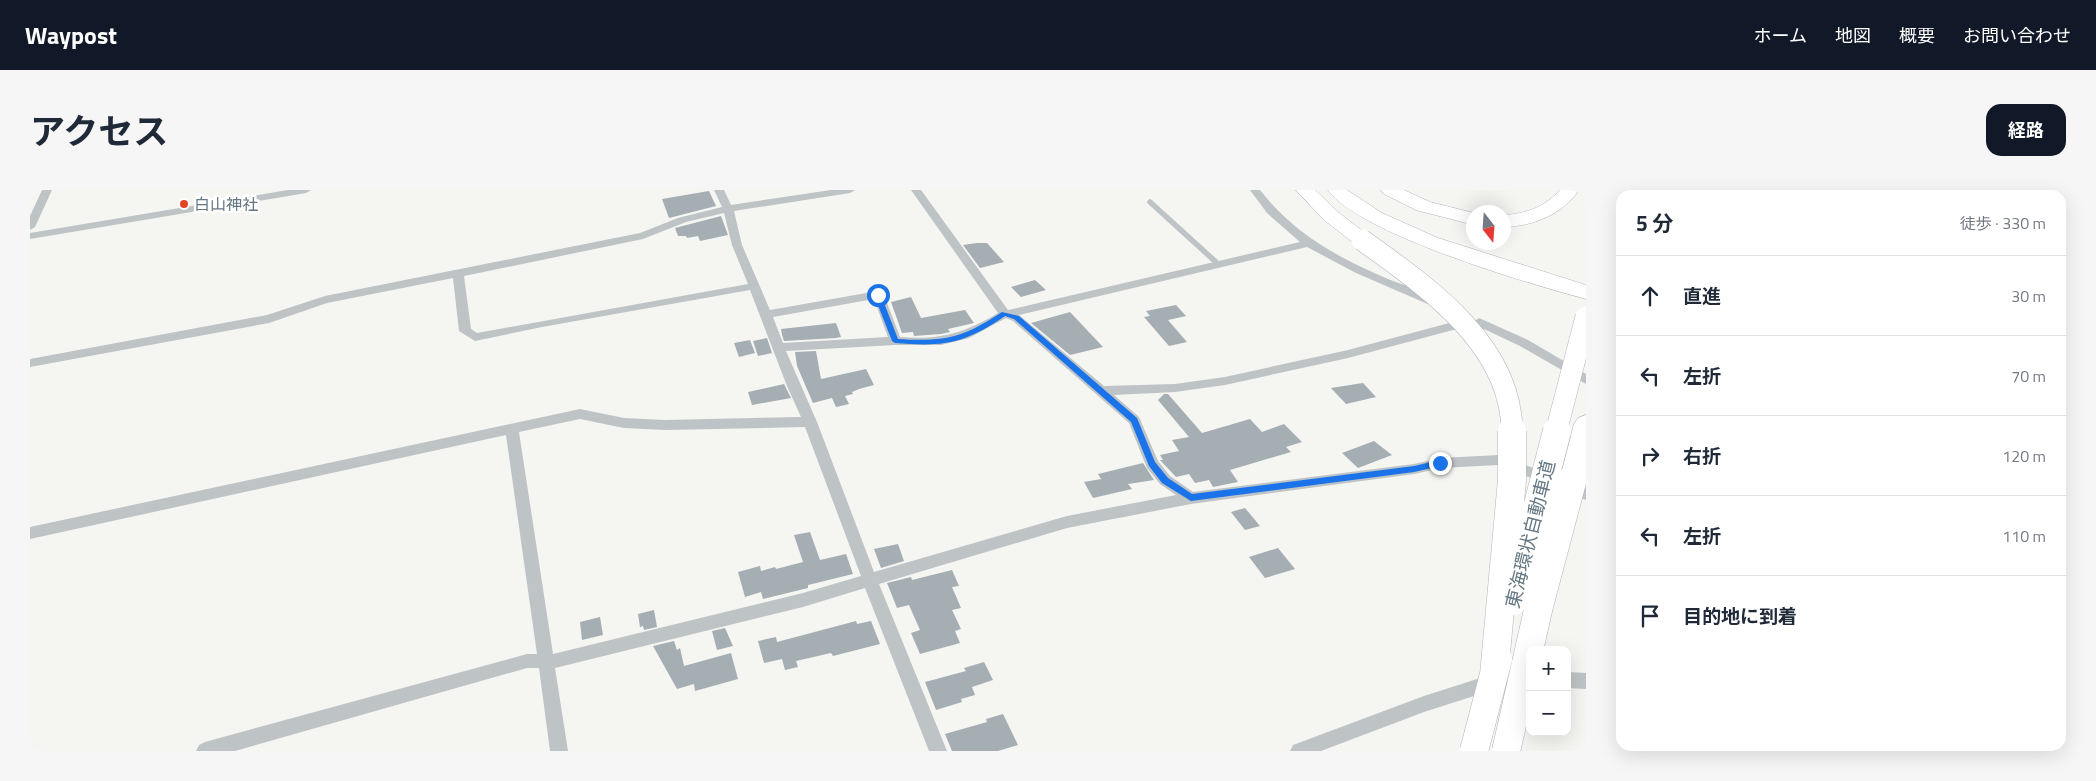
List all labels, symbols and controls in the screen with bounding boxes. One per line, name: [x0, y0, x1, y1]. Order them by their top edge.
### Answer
text: Waypost: [25, 17, 117, 53]
text: ホーム: [1754, 22, 1807, 49]
text: 地図: [1835, 22, 1871, 49]
text: 概要: [1899, 22, 1935, 49]
text: お問い合わせ: [1963, 22, 2071, 49]
text: アクセス: [30, 104, 168, 158]
button: 経路: [1986, 104, 2066, 156]
place label: 白山神社: [194, 192, 258, 216]
marker: 白山神社: [178, 198, 190, 210]
north arrow: [1466, 205, 1511, 250]
text: 5 分: [1636, 207, 1673, 239]
text: 徒歩 · 330 m: [1960, 211, 2046, 235]
text: 直進: [1683, 281, 1721, 310]
icon: ahead: [1636, 282, 1664, 310]
route start: [867, 284, 890, 307]
text: 30 m: [2011, 284, 2046, 308]
text: 左折: [1683, 361, 1721, 390]
icon: left: [1636, 362, 1664, 390]
text: 70 m: [2011, 364, 2046, 388]
text: 右折: [1683, 441, 1721, 470]
icon: right: [1636, 442, 1664, 470]
text: 120 m: [2002, 444, 2046, 468]
route end: [1429, 452, 1452, 475]
street label: 東海環状自動車道: [1497, 457, 1562, 611]
text: 左折: [1683, 521, 1721, 550]
icon: left: [1636, 522, 1664, 550]
text: 110 m: [2002, 524, 2046, 548]
text: 目的地に到着: [1683, 601, 1797, 630]
icon: arrive: [1636, 602, 1664, 630]
map controls: [1526, 646, 1571, 736]
button: +: [1526, 646, 1571, 691]
button: −: [1526, 691, 1571, 736]

